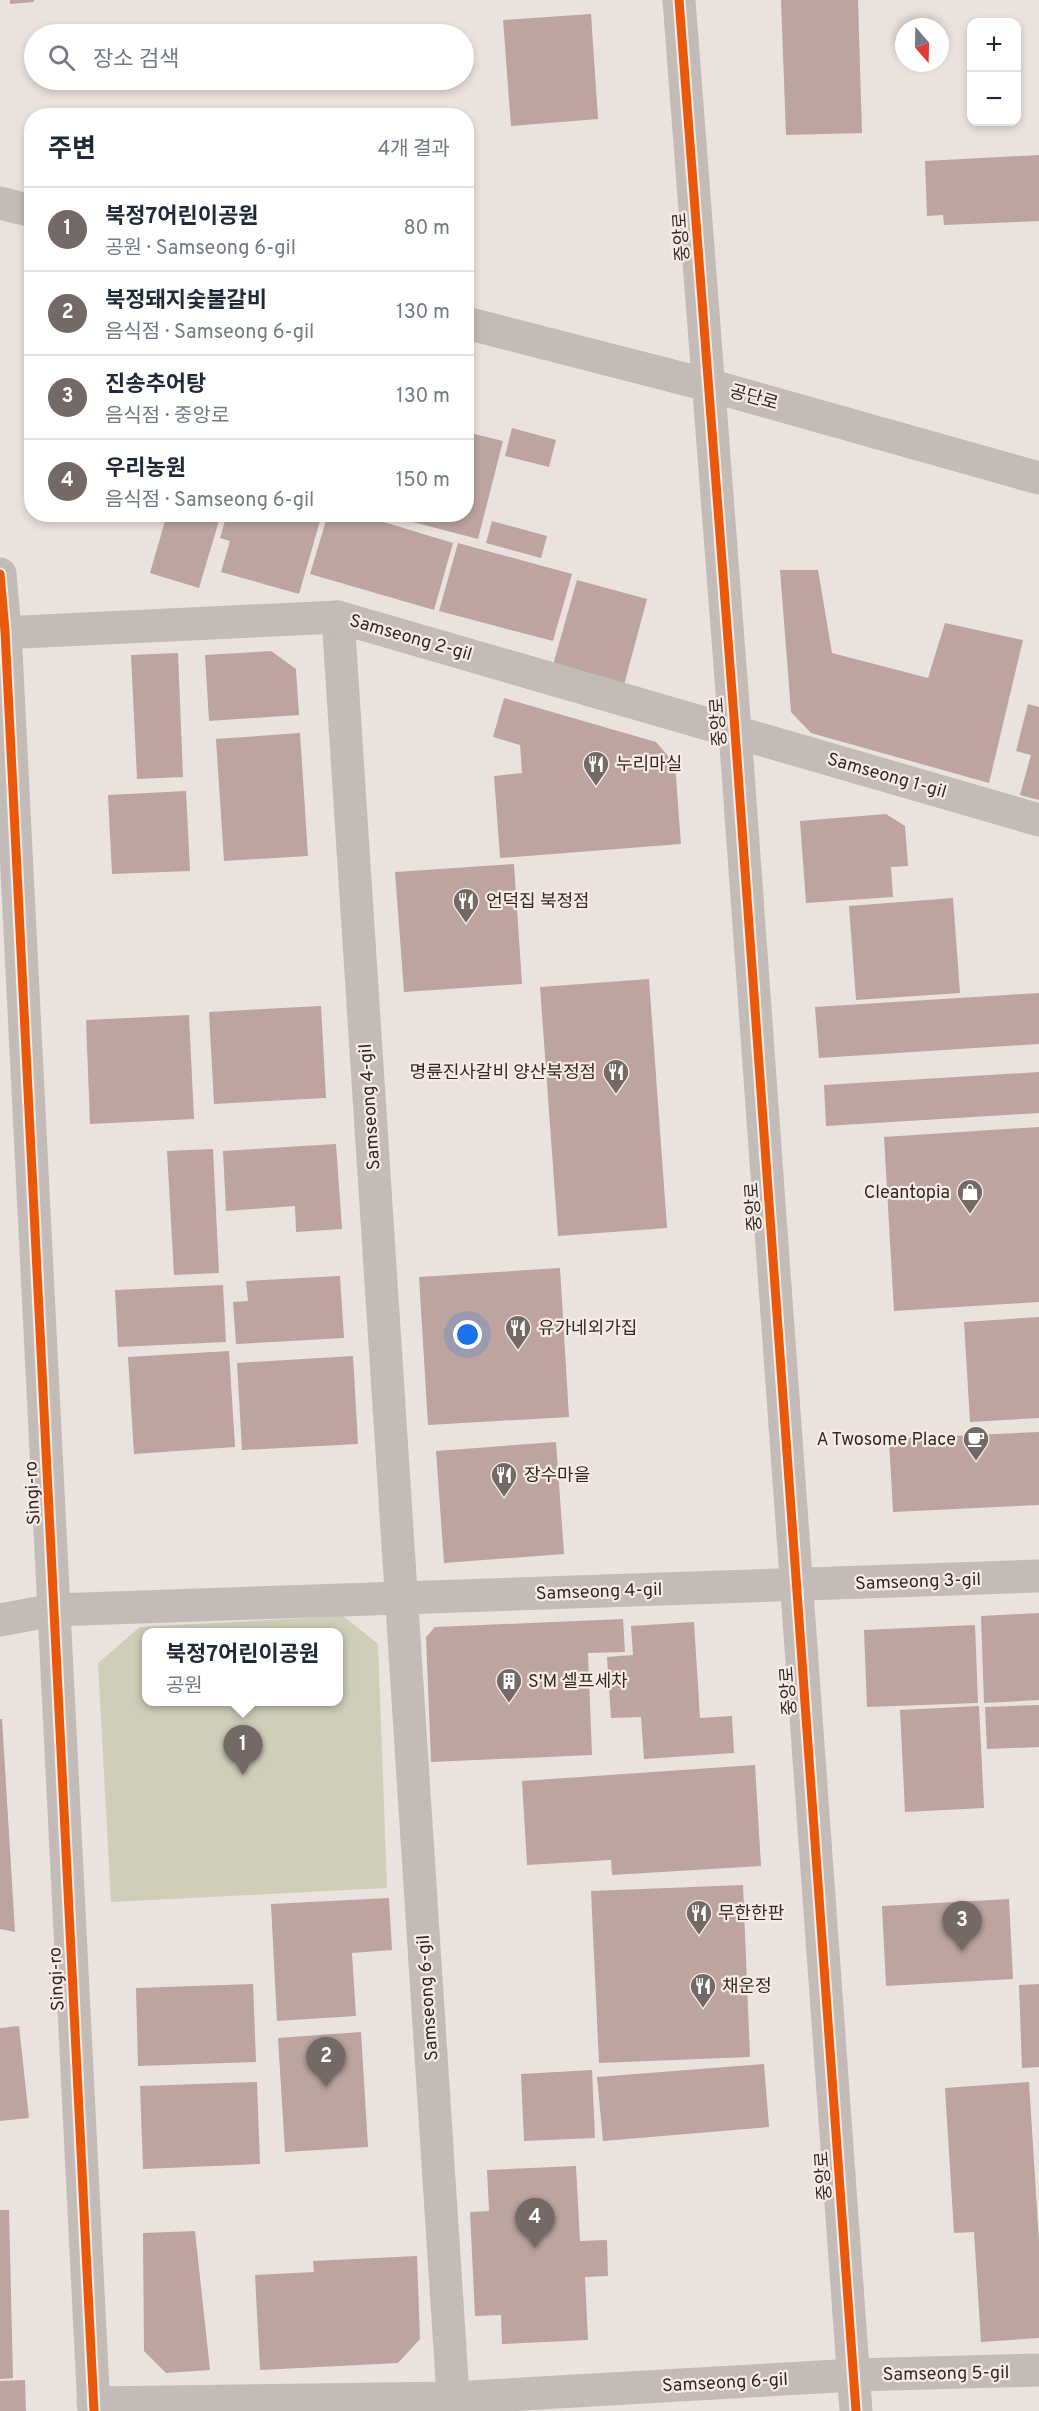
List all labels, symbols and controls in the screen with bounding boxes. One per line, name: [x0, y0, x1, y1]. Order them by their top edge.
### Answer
north arrow: [895, 18, 949, 72]
map controls: [967, 18, 1021, 126]
button: +: [967, 18, 1021, 72]
search box: [24, 24, 474, 90]
icon: search: [45, 41, 78, 74]
text: 장소 검색: [93, 47, 179, 74]
button: −: [967, 72, 1021, 126]
text: 주변: [48, 134, 96, 167]
text: 4개 결과: [378, 137, 450, 163]
text: 북정7어린이공원: [105, 204, 258, 231]
street label: 중앙로: [669, 211, 696, 262]
text: 1: [64, 216, 72, 242]
text: 80 m: [404, 216, 450, 242]
text: 공원 · Samseong 6-gil: [105, 236, 296, 262]
text: 북정돼지숯불갈비: [105, 288, 267, 315]
text: 2: [61, 300, 74, 326]
text: 130 m: [396, 300, 450, 326]
text: 음식점 · Samseong 6-gil: [105, 320, 314, 346]
text: 진송추어탕: [105, 372, 206, 399]
street label: 공단로: [727, 381, 781, 416]
text: 3: [62, 384, 74, 410]
text: 130 m: [396, 384, 450, 410]
text: 음식점 · 중앙로: [105, 404, 229, 430]
text: 우리농원: [105, 456, 186, 483]
text: 4: [61, 468, 74, 494]
text: 150 m: [396, 468, 450, 494]
text: 음식점 · Samseong 6-gil: [105, 488, 314, 514]
street label: Samseong 2-gil: [347, 610, 475, 667]
street label: 중앙로: [706, 696, 733, 747]
street label: Samseong 1-gil: [824, 748, 949, 804]
restaurant icon: 누리마실: [581, 749, 611, 787]
place label: 누리마실: [616, 754, 682, 777]
restaurant icon: 언덕집 북정점: [451, 886, 481, 924]
place label: 언덕집 북정점: [486, 891, 590, 914]
street label: Samseong 4-gil: [355, 1043, 386, 1171]
restaurant icon: 명륜진사갈비 양산북정점: [601, 1057, 631, 1095]
place label: 명륜진사갈비 양산북정점: [410, 1062, 596, 1085]
shop icon: Cleantopia: [955, 1177, 985, 1215]
street label: 중앙로: [741, 1181, 768, 1232]
place label: Cleantopia: [864, 1182, 950, 1205]
restaurant icon: 유가네외가집: [503, 1313, 533, 1351]
place label: 유가네외가집: [538, 1318, 637, 1341]
your location: [453, 1320, 482, 1349]
cafe icon: A Twosome Place: [961, 1424, 991, 1462]
place label: A Twosome Place: [816, 1429, 956, 1452]
street label: Singi-ro: [20, 1460, 47, 1526]
restaurant icon: 장수마을: [489, 1460, 519, 1498]
place label: 장수마을: [524, 1465, 590, 1488]
street label: Samseong 3-gil: [855, 1569, 982, 1596]
street label: Samseong 4-gil: [535, 1579, 663, 1606]
popup: [142, 1628, 343, 1706]
text: 북정7어린이공원: [166, 1642, 319, 1669]
street label: 중앙로: [776, 1665, 803, 1716]
building icon: S'M 셀프세차: [494, 1666, 524, 1704]
place label: S'M 셀프세차: [528, 1671, 628, 1694]
text: 공원: [166, 1674, 203, 1700]
pin: 1: [224, 1726, 262, 1775]
restaurant icon: 무한한판: [684, 1898, 714, 1936]
pin: 3: [942, 1902, 982, 1951]
place label: 무한한판: [718, 1903, 784, 1926]
street label: Samseong 6-gil: [413, 1934, 444, 2062]
street label: Singi-ro: [44, 1946, 71, 2012]
restaurant icon: 채운정: [688, 1971, 718, 2009]
place label: 채운정: [722, 1976, 772, 1999]
pin: 2: [306, 2038, 346, 2087]
street label: 중앙로: [811, 2150, 838, 2201]
pin: 4: [516, 2198, 554, 2248]
street label: Samseong 5-gil: [883, 2362, 1010, 2387]
street label: Samseong 6-gil: [661, 2369, 789, 2398]

